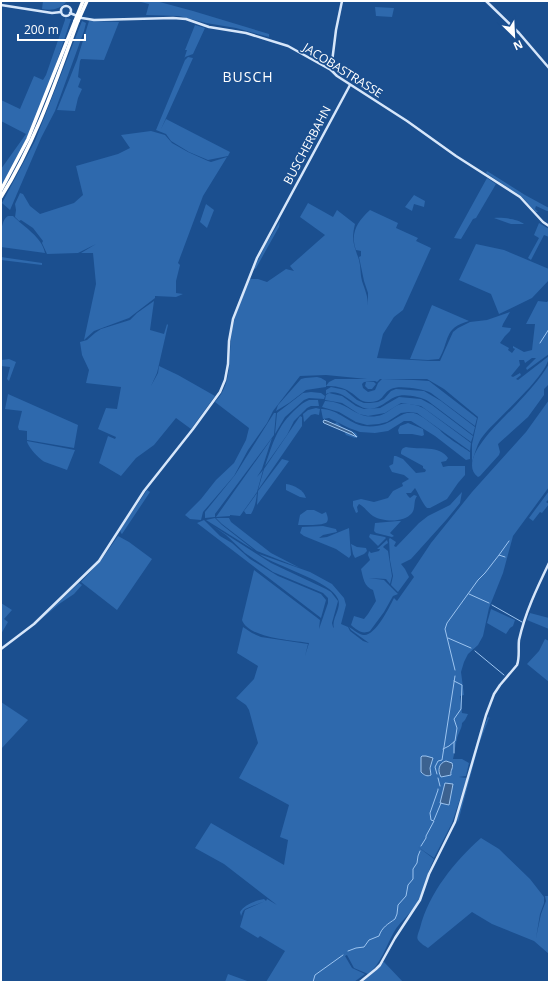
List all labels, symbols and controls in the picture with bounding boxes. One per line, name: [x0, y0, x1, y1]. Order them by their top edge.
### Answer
scale bar: [18, 16, 85, 42]
north arrow: [494, 16, 534, 56]
text: 200 m: [24, 21, 59, 38]
text: N: [511, 37, 525, 54]
street label: JACOBASTRASSE: [299, 38, 386, 101]
district label: BUSCH: [222, 67, 274, 86]
street label: BUSCHERBAHN: [279, 103, 335, 187]

